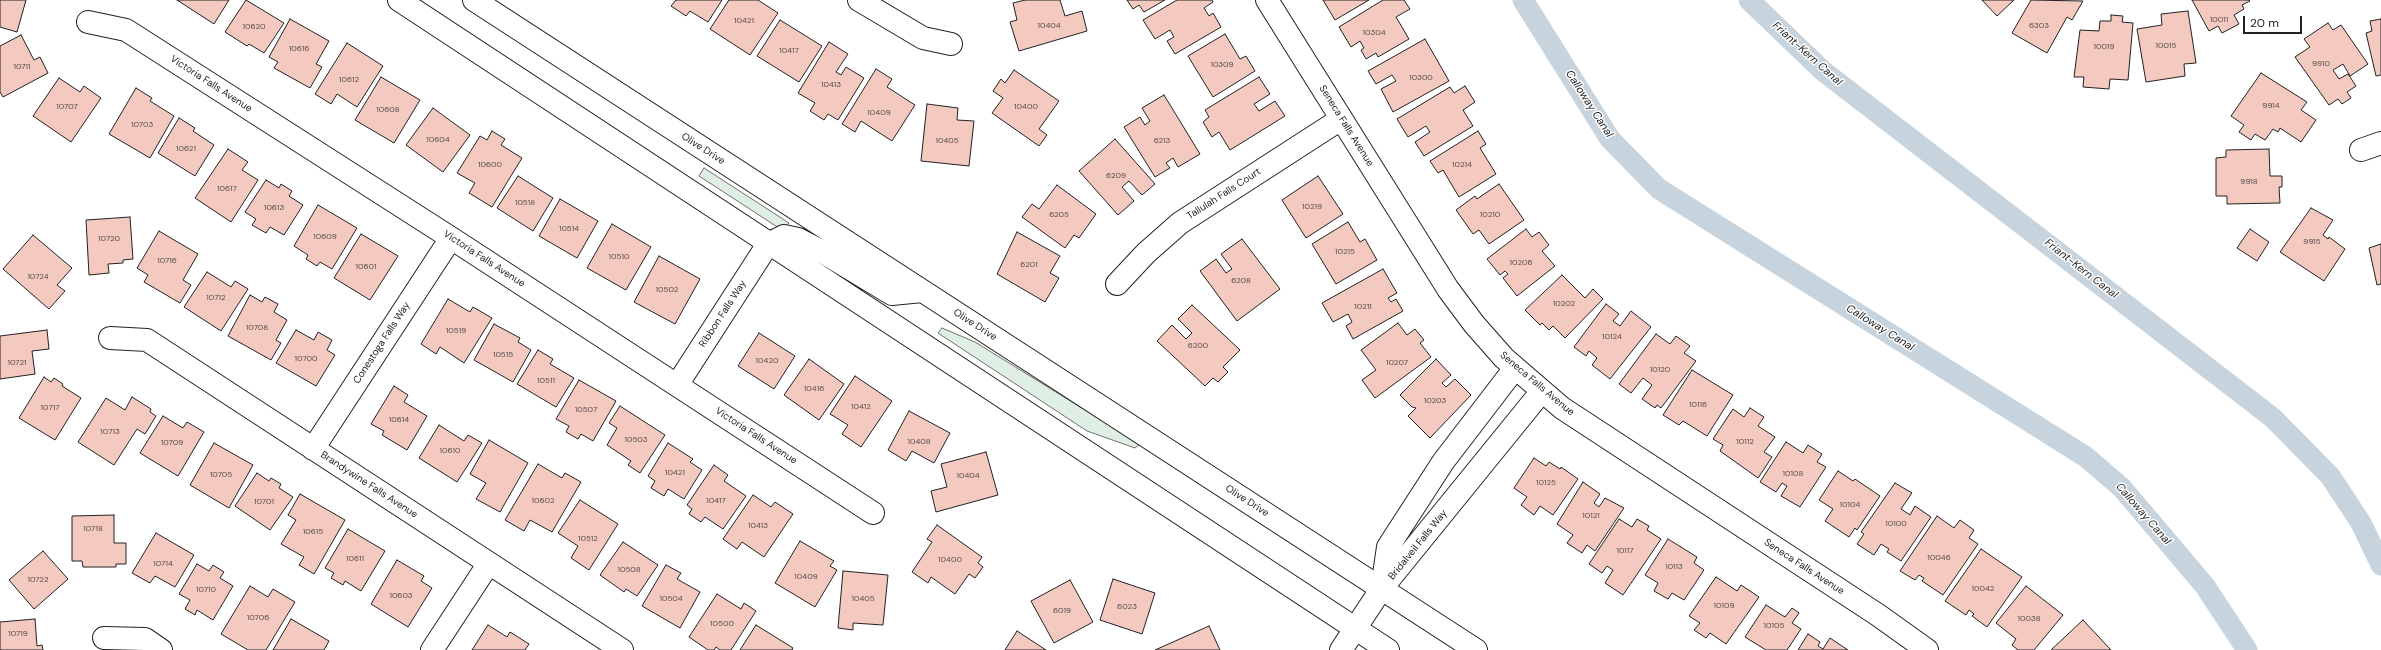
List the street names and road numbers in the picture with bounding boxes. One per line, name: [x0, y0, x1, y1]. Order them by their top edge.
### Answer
street label: Victoria Falls Avenue: [168, 53, 254, 115]
street label: Seneca Falls Avenue: [1316, 83, 1376, 169]
street label: Olive Drive: [679, 131, 727, 167]
street label: Tallulah Falls Court: [1185, 166, 1263, 222]
street label: Victoria Falls Avenue: [441, 228, 527, 290]
street label: Ribbon Falls Way: [697, 278, 749, 350]
street label: Conestoga Falls Way: [351, 300, 413, 386]
street label: Olive Drive: [951, 307, 999, 343]
street label: Seneca Falls Avenue: [1497, 349, 1577, 419]
street label: Victoria Falls Avenue: [713, 405, 799, 467]
street label: Brandywine Falls Avenue: [318, 449, 420, 521]
street label: Olive Drive: [1223, 483, 1271, 519]
street label: Bridalveil Falls Way: [1386, 508, 1450, 582]
street label: Seneca Falls Avenue: [1762, 537, 1846, 597]

